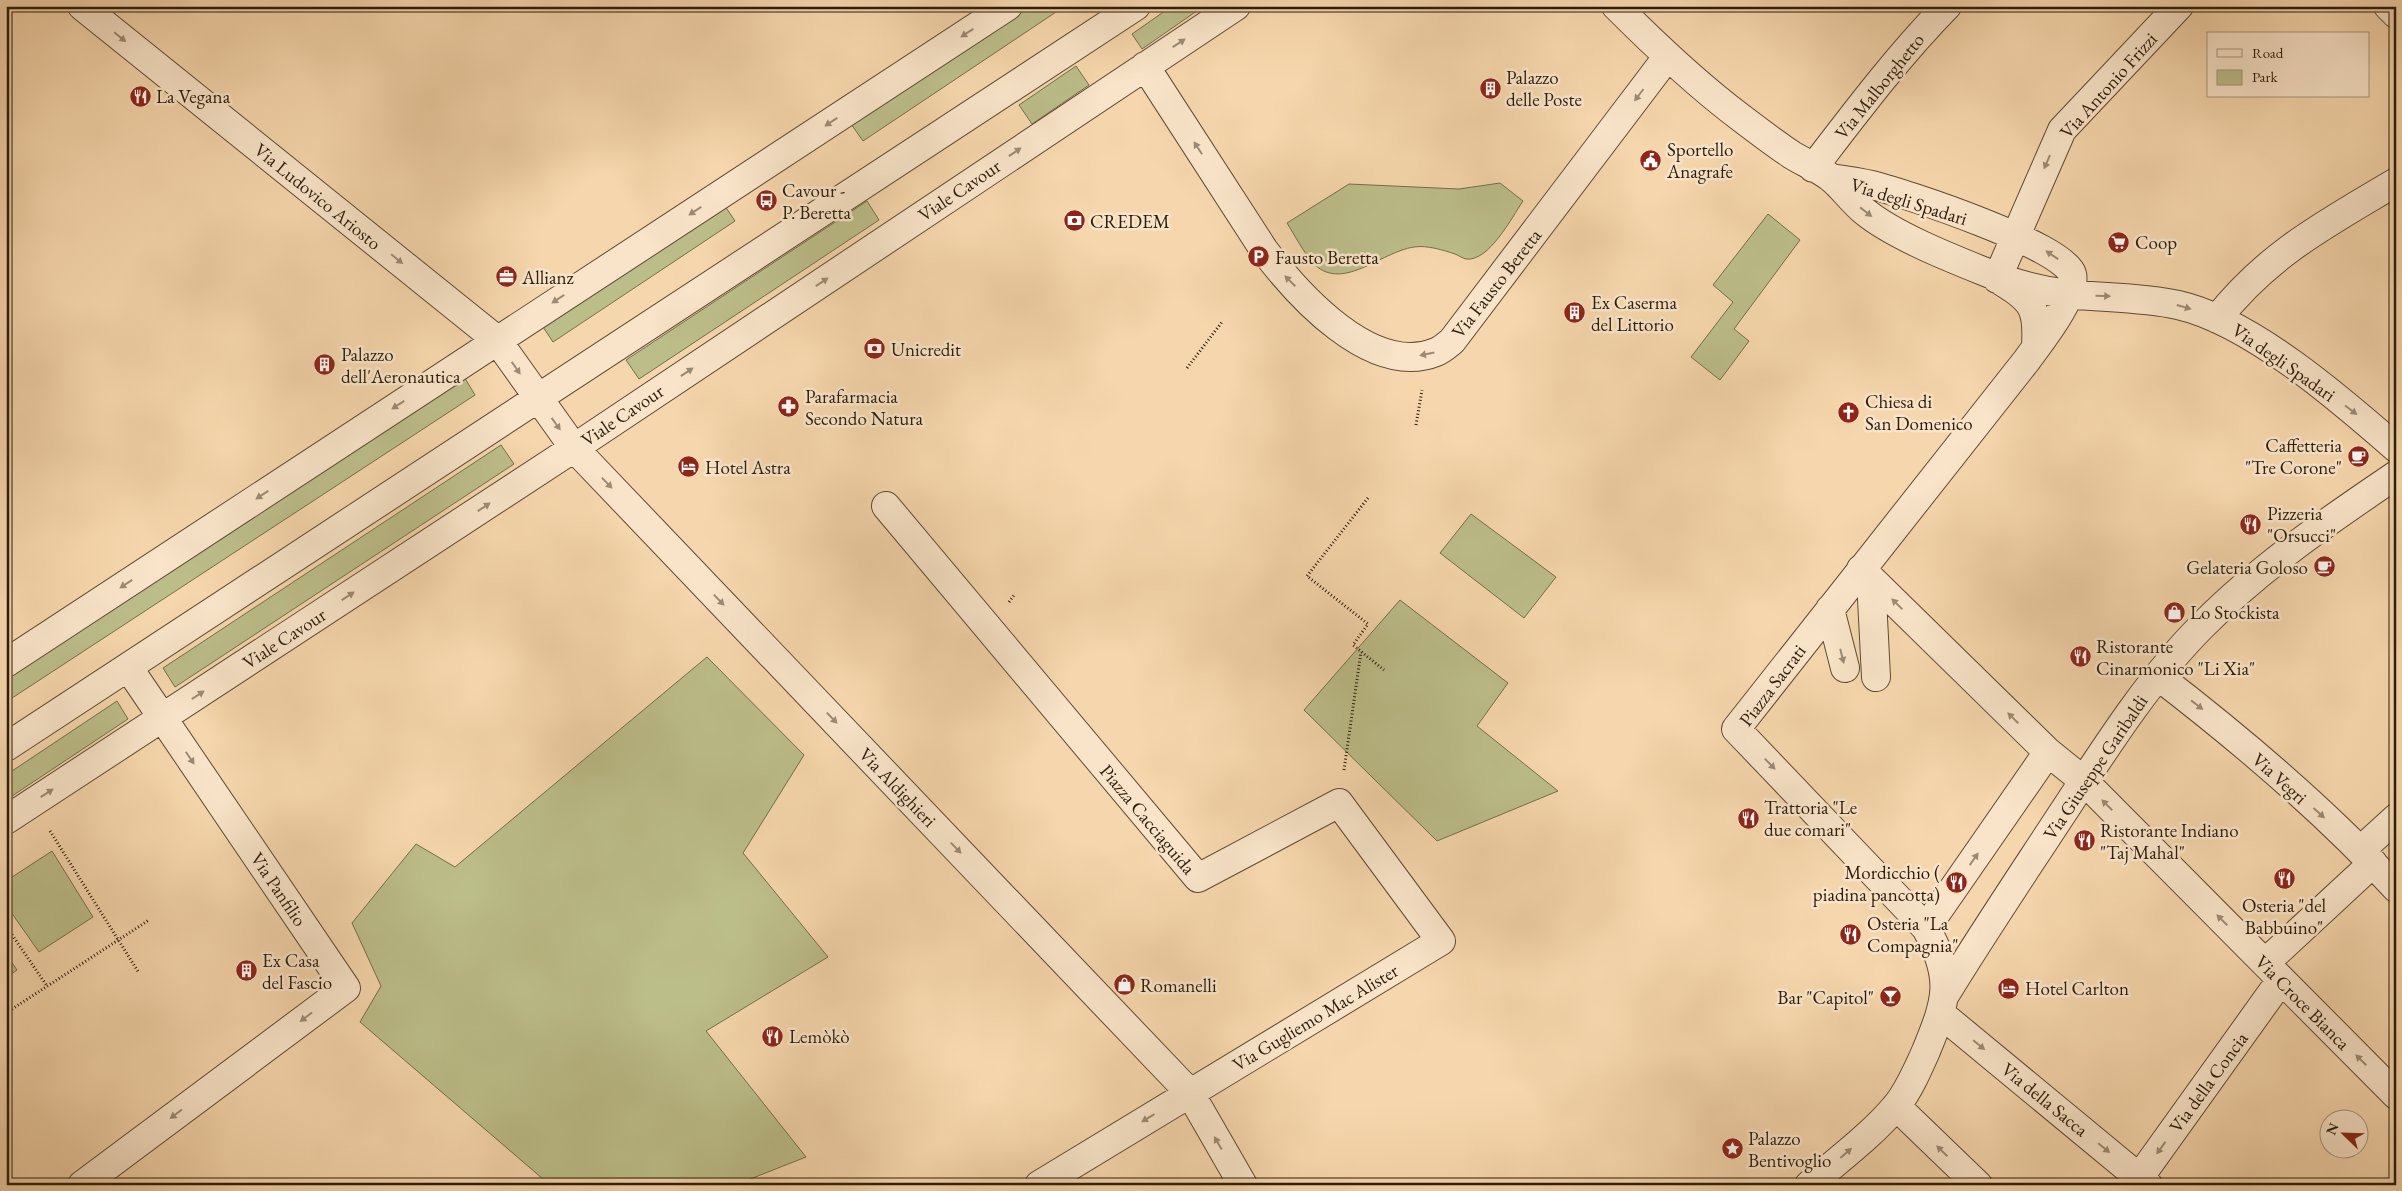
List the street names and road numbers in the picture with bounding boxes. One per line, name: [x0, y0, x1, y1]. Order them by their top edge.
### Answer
street label: Via Antonio Frizzi: [2054, 27, 2163, 144]
street label: Via Malborghetto: [1829, 28, 1930, 145]
street label: Via Ludovico Ariosto: [249, 137, 387, 255]
street label: Viale Cavour: [913, 153, 1006, 227]
street label: Via degli Spadari: [1847, 172, 1971, 231]
street label: Via Fausto Beretta: [1446, 223, 1547, 343]
street label: Via degli Spadari: [2227, 318, 2341, 407]
street label: Viale Cavour: [576, 378, 669, 452]
street label: Viale Cavour: [238, 602, 331, 675]
street label: Piazza Sacrati: [1733, 639, 1812, 731]
street label: Via Giuseppe Garibaldi: [2038, 690, 2153, 845]
street label: Via Aldighieri: [853, 742, 942, 833]
street label: Via Vegri: [2247, 747, 2313, 810]
street label: Piazza Cacciaguida: [1094, 759, 1201, 880]
street label: Via Panfilio: [245, 847, 312, 931]
street label: Via Croce Bianca: [2250, 949, 2356, 1056]
street label: Via Gugliemo Mac Alister: [1228, 958, 1403, 1077]
street label: Via della Concia: [2163, 1027, 2254, 1138]
street label: Via della Sacca: [1996, 1057, 2094, 1142]

